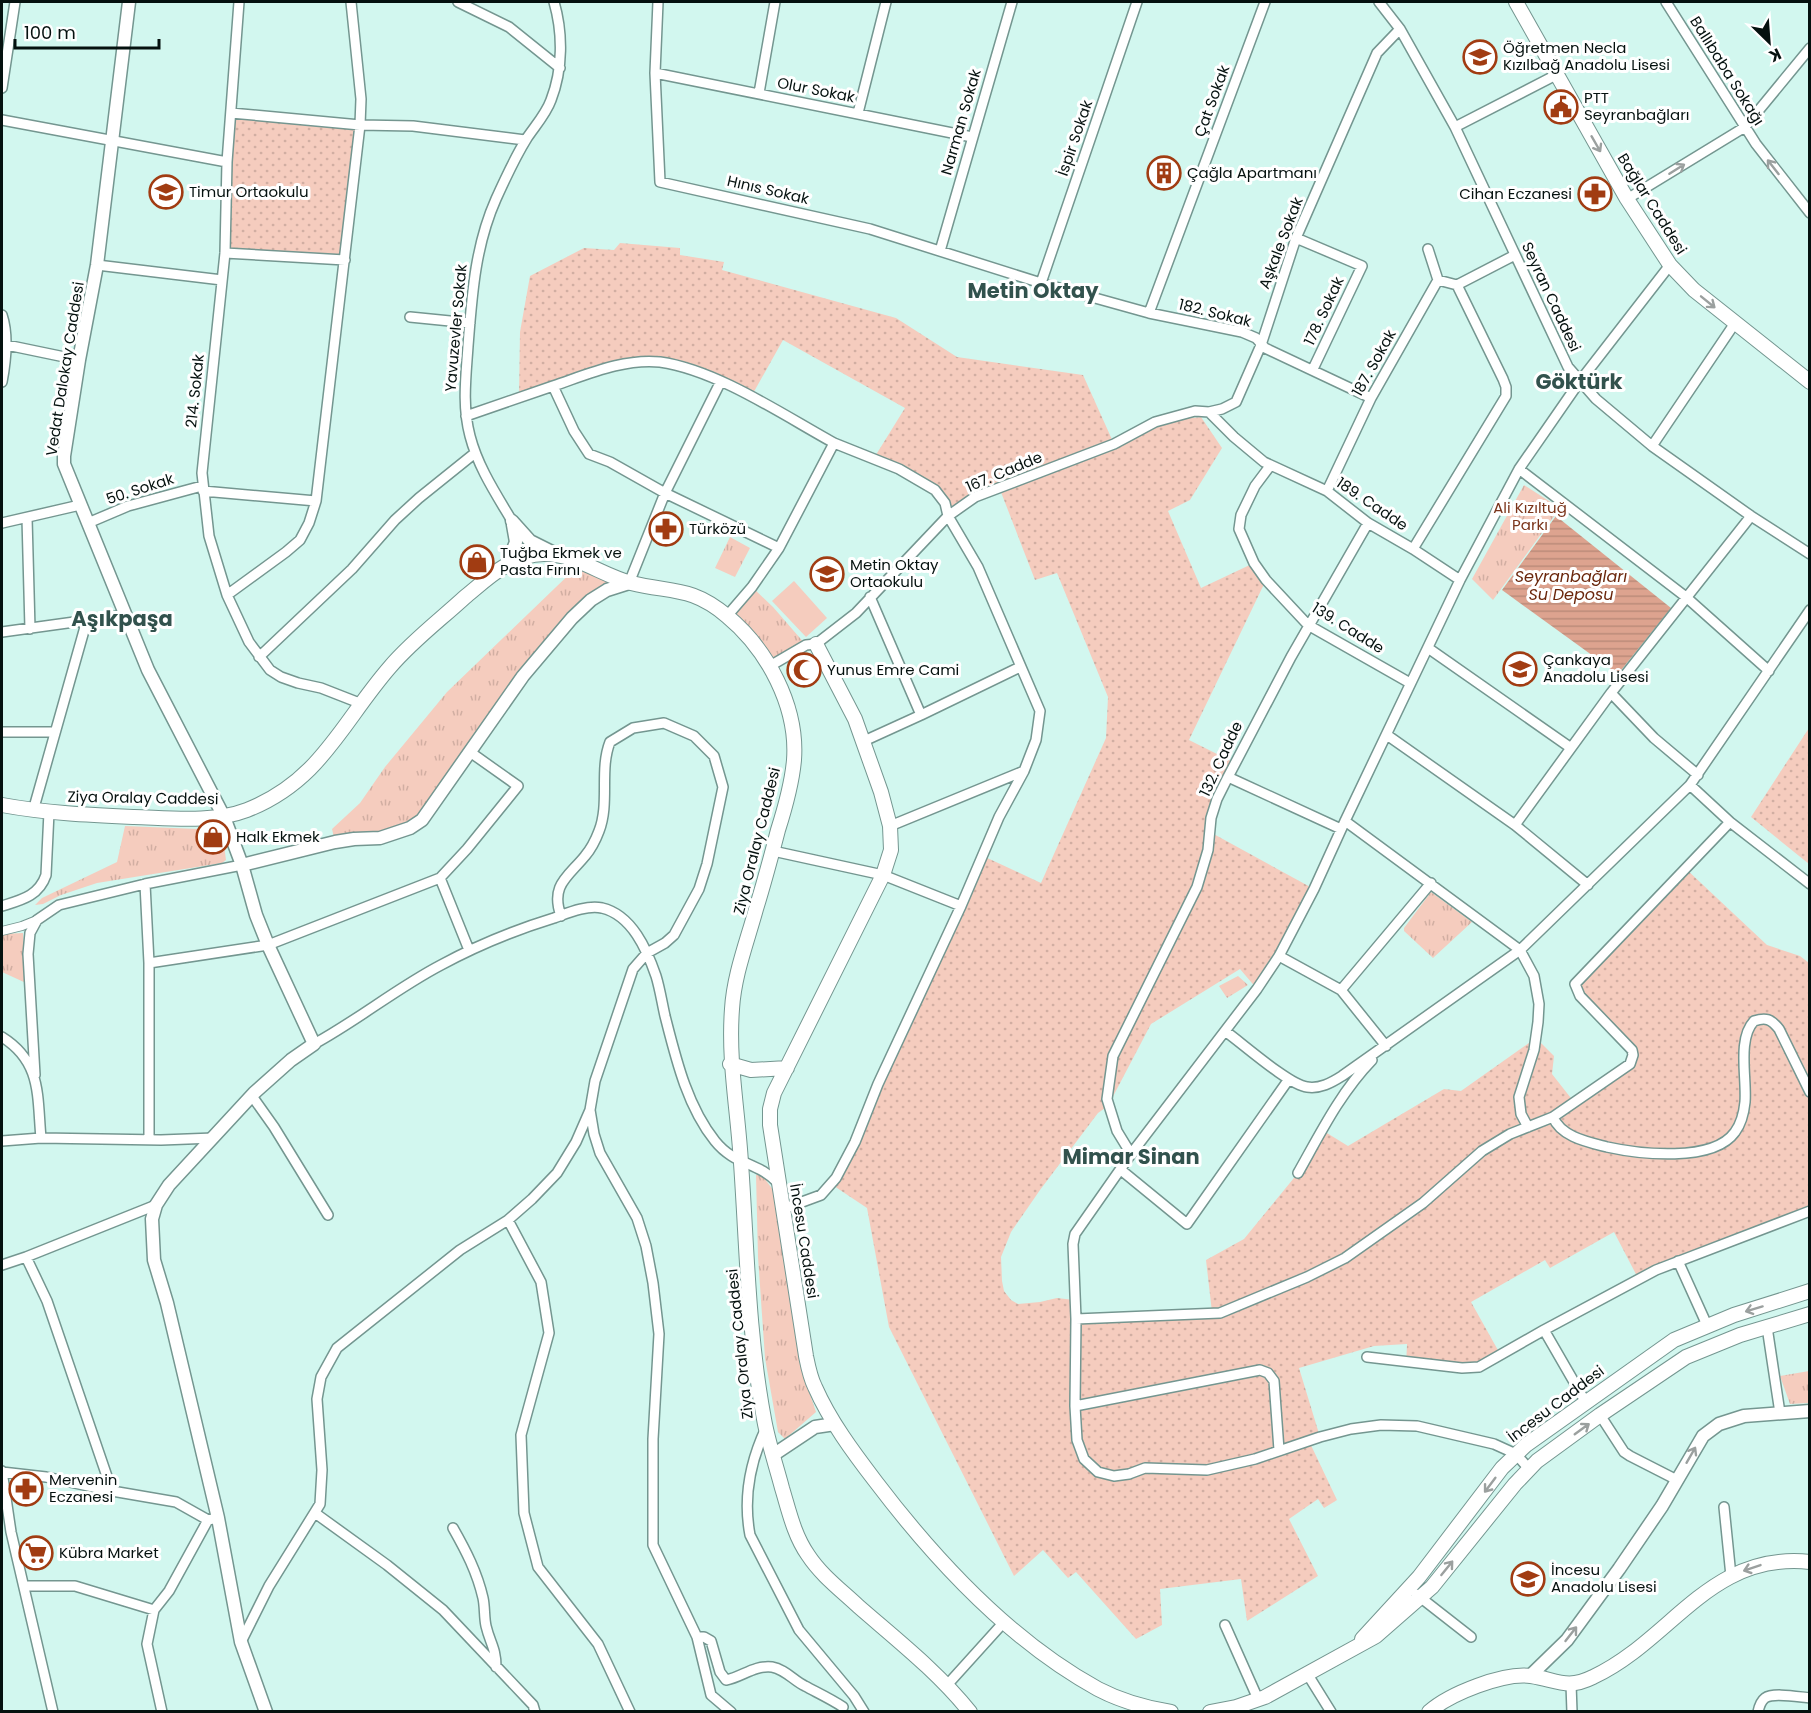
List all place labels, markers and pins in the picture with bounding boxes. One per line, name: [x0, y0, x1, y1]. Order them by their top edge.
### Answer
place label: Öğretmen Necla Kızılbağ Anadolu Lisesi: [1503, 37, 1670, 75]
school or university icon: Öğretmen Necla Kızılbağ Anadolu Lisesi: [1462, 39, 1498, 75]
place label: PTT Seyranbağları: [1584, 87, 1689, 125]
public building icon: PTT Seyranbağları: [1543, 89, 1579, 125]
building icon: Çağla Apartmanı: [1146, 155, 1182, 191]
place label: Çağla Apartmanı: [1187, 162, 1317, 183]
school or university icon: Timur Ortaokulu: [148, 174, 184, 210]
pharmacy icon: Cihan Eczanesi: [1577, 176, 1613, 212]
place label: Timur Ortaokulu: [189, 181, 309, 202]
place label: Cihan Eczanesi: [1459, 183, 1572, 204]
pharmacy icon: Türközü: [648, 511, 684, 547]
place label: Türközü: [689, 518, 746, 539]
place label: Tuğba Ekmek ve Pasta Fırını: [500, 542, 622, 580]
shop icon: Tuğba Ekmek ve Pasta Fırını: [459, 544, 495, 580]
place label: Metin Oktay Ortaokulu: [850, 554, 939, 592]
school or university icon: Metin Oktay Ortaokulu: [809, 556, 845, 592]
place label: Çankaya Anadolu Lisesi: [1543, 649, 1649, 687]
school or university icon: Çankaya Anadolu Lisesi: [1502, 651, 1538, 687]
mosque icon: Yunus Emre Cami: [786, 652, 822, 688]
place label: Yunus Emre Cami: [827, 659, 959, 680]
shop icon: Halk Ekmek: [195, 819, 231, 855]
place label: Halk Ekmek: [236, 826, 320, 847]
place label: Mervenin Eczanesi: [49, 1469, 117, 1507]
pharmacy icon: Mervenin Eczanesi: [8, 1471, 44, 1507]
supermarket icon: Kübra Market: [18, 1535, 54, 1571]
place label: Kübra Market: [59, 1542, 159, 1563]
place label: İncesu Anadolu Lisesi: [1551, 1559, 1657, 1597]
school or university icon: İncesu Anadolu Lisesi: [1510, 1561, 1546, 1597]

